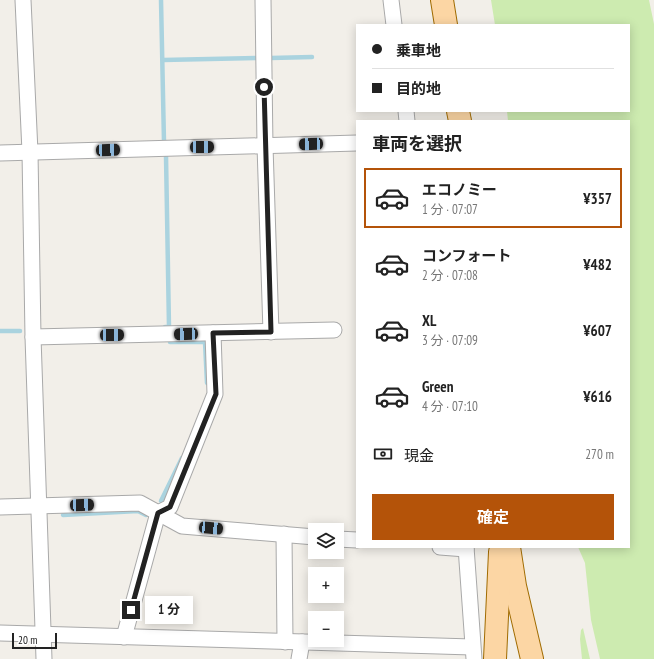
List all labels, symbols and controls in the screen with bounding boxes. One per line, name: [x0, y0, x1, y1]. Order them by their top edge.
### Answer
text: 乗車地: [396, 41, 441, 60]
route start: [255, 78, 273, 96]
text: 目的地: [396, 79, 441, 98]
text: 車両を選択: [372, 132, 462, 155]
car: [299, 138, 323, 150]
car: [190, 141, 214, 153]
car: [96, 144, 120, 156]
icon: car: [374, 180, 410, 216]
text: エコノミー: [422, 180, 497, 199]
text: ¥357: [583, 189, 612, 208]
text: 1 分 · 07:07: [422, 201, 478, 218]
icon: car: [374, 246, 410, 282]
text: コンフォート: [422, 246, 512, 265]
text: ¥482: [583, 255, 612, 274]
text: 2 分 · 07:08: [422, 267, 478, 284]
text: XL: [422, 311, 436, 330]
icon: car: [374, 312, 410, 348]
text: ¥607: [583, 321, 612, 340]
car: [174, 328, 198, 340]
car: [100, 329, 124, 341]
text: 3 分 · 07:09: [422, 332, 478, 349]
text: Green: [422, 377, 454, 396]
icon: car: [374, 378, 410, 414]
text: ¥616: [583, 387, 612, 406]
text: 4 分 · 07:10: [422, 398, 478, 415]
icon: cash: [372, 443, 394, 465]
text: 現金: [404, 446, 434, 465]
text: 270 m: [585, 446, 614, 463]
button: 確定: [372, 494, 614, 540]
car: [70, 499, 94, 511]
car: [199, 521, 223, 535]
map controls: [308, 523, 344, 647]
button: layers: [308, 523, 344, 559]
button: +: [308, 567, 344, 603]
callout: 1 分: [145, 596, 193, 624]
route end: [122, 601, 140, 619]
text: 1 分: [158, 601, 180, 618]
button: −: [308, 611, 344, 647]
scale bar: [12, 631, 57, 650]
text: 20 m: [18, 633, 37, 647]

